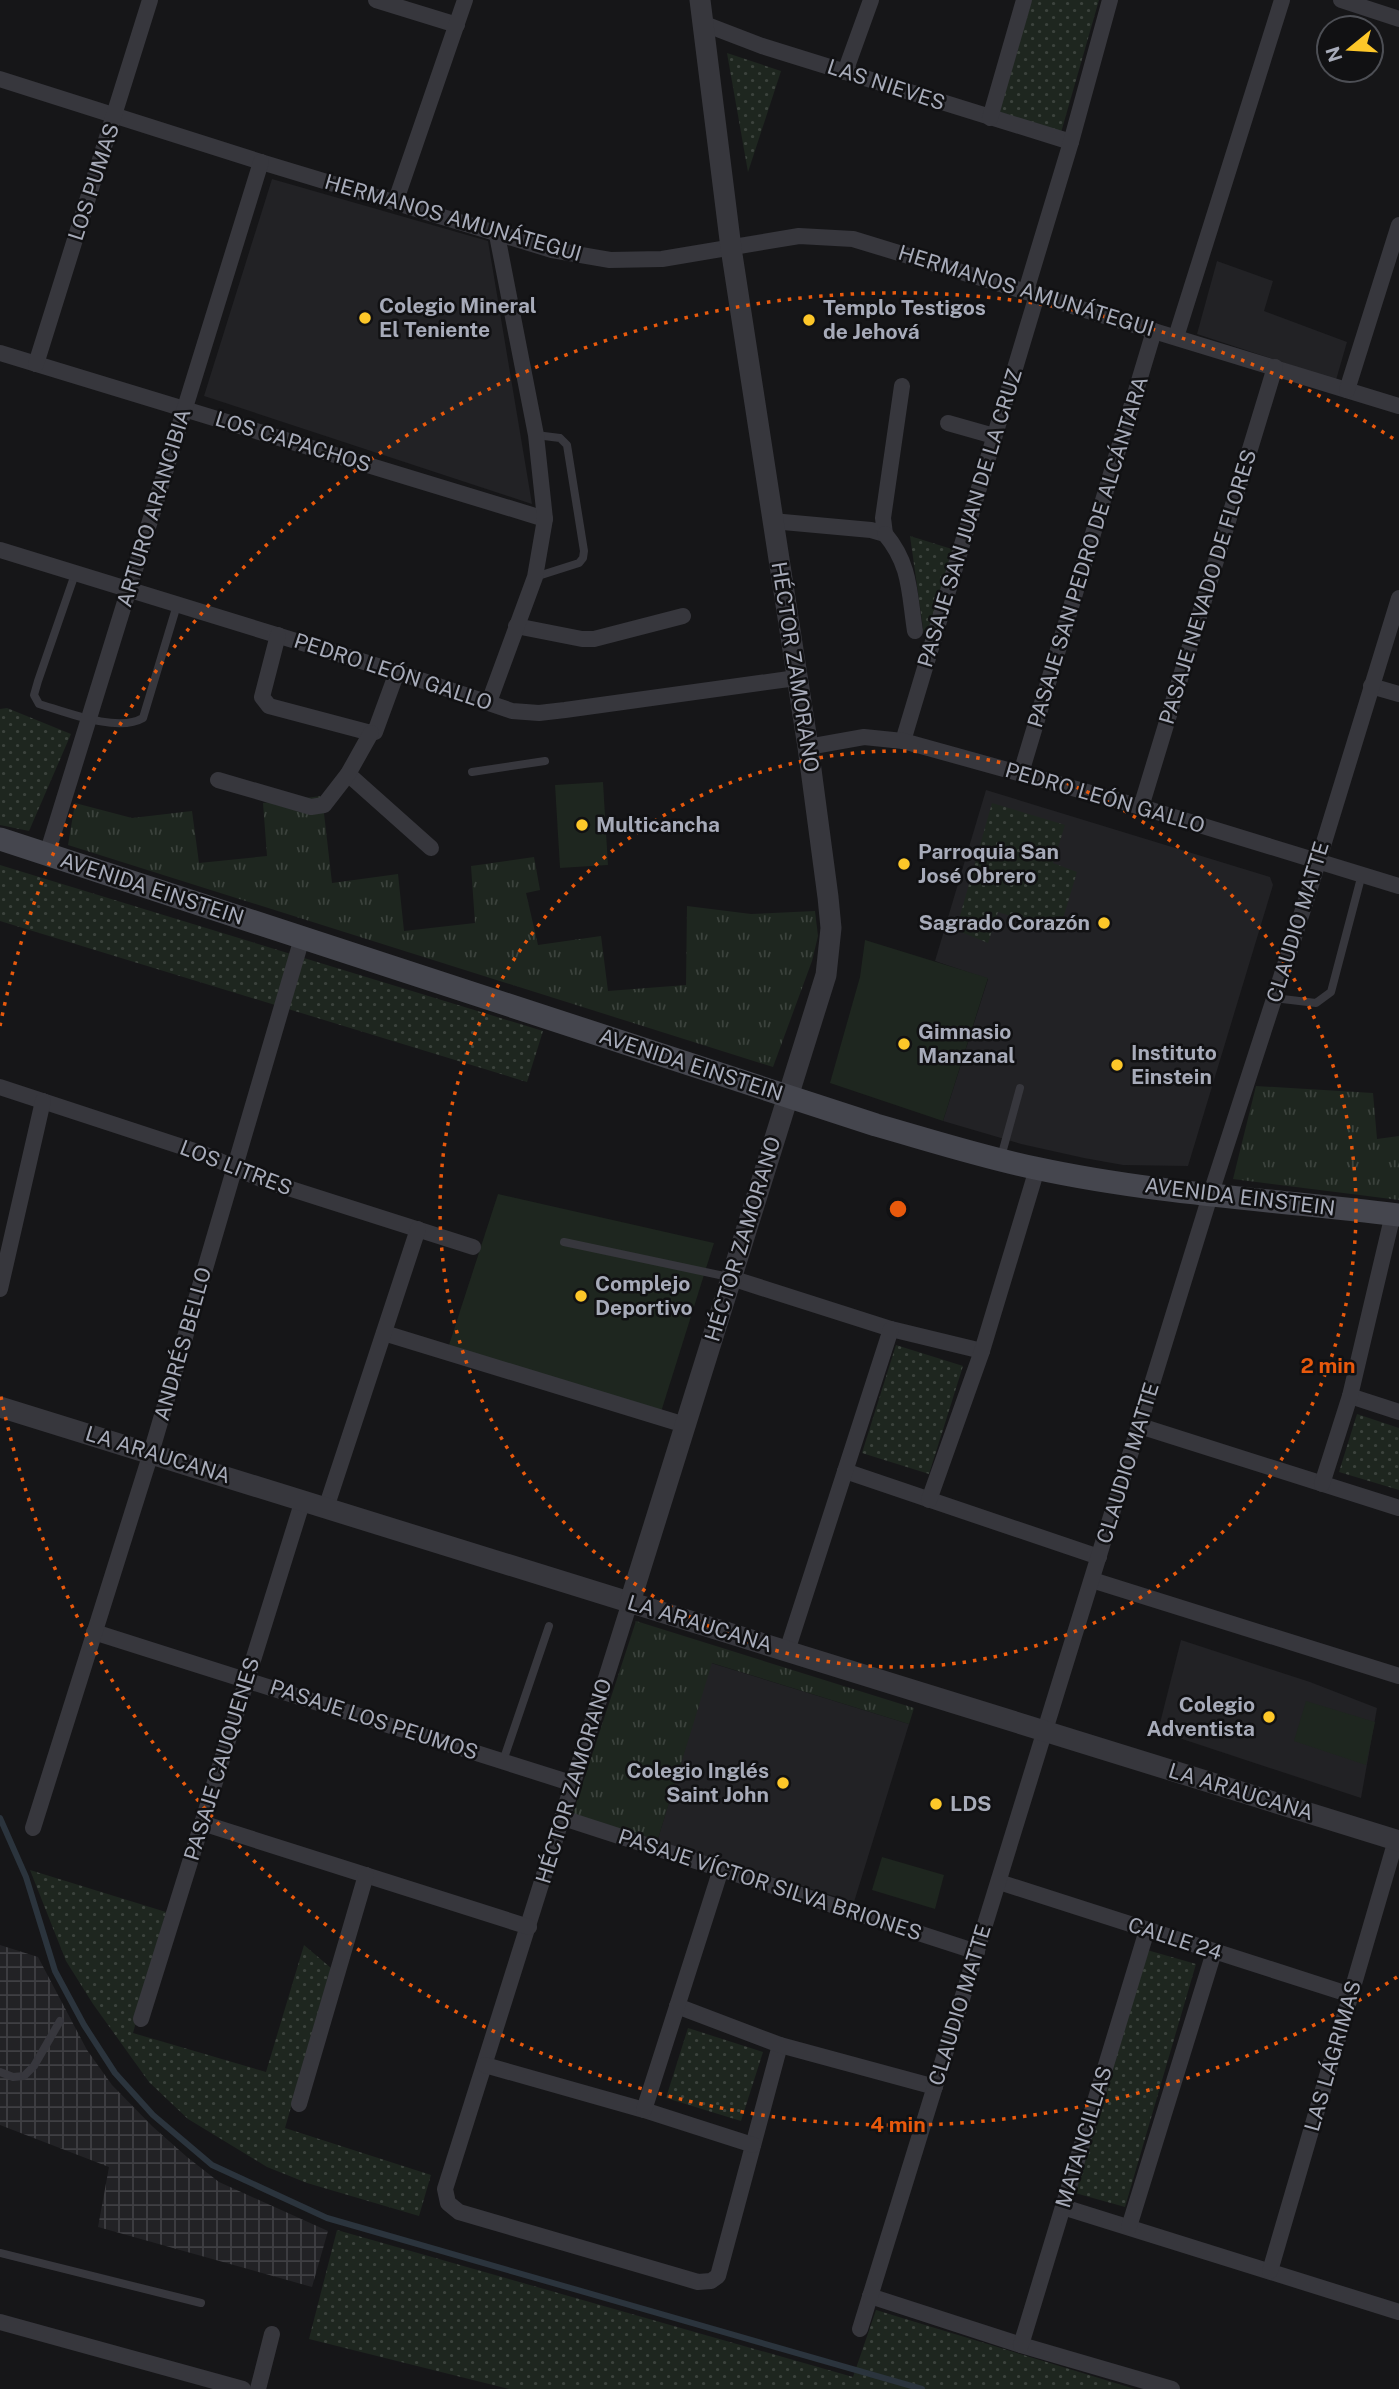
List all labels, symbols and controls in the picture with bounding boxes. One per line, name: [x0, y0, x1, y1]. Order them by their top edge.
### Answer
north arrow: [1315, 14, 1385, 84]
text: N: [1321, 44, 1347, 65]
street label: LAS NIEVES: [824, 54, 948, 115]
street label: LOS PUMAS: [63, 120, 124, 244]
street label: HERMANOS AMUNÁTEGUI: [322, 169, 584, 266]
street label: HERMANOS AMUNÁTEGUI: [895, 240, 1157, 341]
place label: Colegio Mineral El Teniente: [379, 293, 537, 342]
place label: Templo Testigos de Jehová: [823, 295, 986, 344]
marker: Colegio Mineral El Teniente: [357, 310, 373, 326]
marker: Templo Testigos de Jehová: [801, 312, 817, 328]
street label: PASAJE SAN JUAN DE LA CRUZ: [912, 365, 1027, 670]
street label: PASAJE SAN PEDRO DE ALCÁNTARA: [1022, 373, 1153, 730]
street label: ARTURO ARANCIBIA: [111, 406, 196, 610]
street label: LOS CAPACHOS: [212, 406, 374, 477]
street label: PASAJE NEVADO DE FLORES: [1154, 446, 1261, 727]
street label: HÉCTOR ZAMORANO: [766, 560, 825, 774]
street label: PEDRO LEÓN GALLO: [291, 628, 495, 715]
street label: PEDRO LEÓN GALLO: [1002, 757, 1208, 838]
place label: Multicancha: [596, 812, 720, 837]
marker: Multicancha: [574, 817, 590, 833]
street label: CLAUDIO MATTE: [1261, 838, 1334, 1005]
place label: Parroquia San José Obrero: [918, 839, 1059, 888]
street label: AVENIDA EINSTEIN: [57, 847, 247, 930]
marker: Parroquia San José Obrero: [896, 856, 912, 872]
place label: Sagrado Corazón: [918, 910, 1090, 935]
marker: Sagrado Corazón: [1096, 915, 1112, 931]
place label: Gimnasio Manzanal: [918, 1019, 1015, 1068]
street label: AVENIDA EINSTEIN: [596, 1023, 786, 1106]
marker: Gimnasio Manzanal: [896, 1036, 912, 1052]
place label: Instituto Einstein: [1131, 1040, 1217, 1089]
marker: Instituto Einstein: [1109, 1057, 1125, 1073]
street label: HÉCTOR ZAMORANO: [699, 1133, 786, 1344]
street label: LOS LITRES: [177, 1135, 296, 1200]
street label: AVENIDA EINSTEIN: [1143, 1172, 1337, 1221]
centre of rings: [886, 1197, 910, 1221]
street label: ANDRÉS BELLO: [149, 1264, 216, 1423]
place label: Complejo Deportivo: [595, 1271, 693, 1320]
marker: Complejo Deportivo: [573, 1288, 589, 1304]
text: 2 min: [1300, 1353, 1356, 1378]
street label: CLAUDIO MATTE: [1091, 1379, 1164, 1546]
street label: LA ARAUCANA: [83, 1421, 234, 1488]
street label: LA ARAUCANA: [625, 1590, 776, 1657]
street label: PASAJE CAUQUENES: [179, 1654, 264, 1863]
street label: PASAJE LOS PEUMOS: [267, 1674, 481, 1765]
street label: HÉCTOR ZAMORANO: [530, 1675, 617, 1886]
place label: Colegio Adventista: [1147, 1692, 1255, 1741]
marker: Colegio Adventista: [1261, 1709, 1277, 1725]
place label: Colegio Inglés Saint John: [626, 1758, 769, 1807]
street label: LA ARAUCANA: [1166, 1758, 1317, 1825]
marker: Colegio Inglés Saint John: [775, 1775, 791, 1791]
place label: LDS: [950, 1791, 992, 1816]
marker: LDS: [928, 1796, 944, 1812]
street label: PASAJE VÍCTOR SILVA BRIONES: [615, 1824, 925, 1946]
street label: CALLE 24: [1125, 1912, 1225, 1965]
street label: CLAUDIO MATTE: [923, 1921, 996, 2088]
street label: LAS LÁGRIMAS: [1299, 1978, 1366, 2134]
street label: MATANCILLAS: [1050, 2063, 1117, 2211]
text: 4 min: [870, 2112, 926, 2137]

